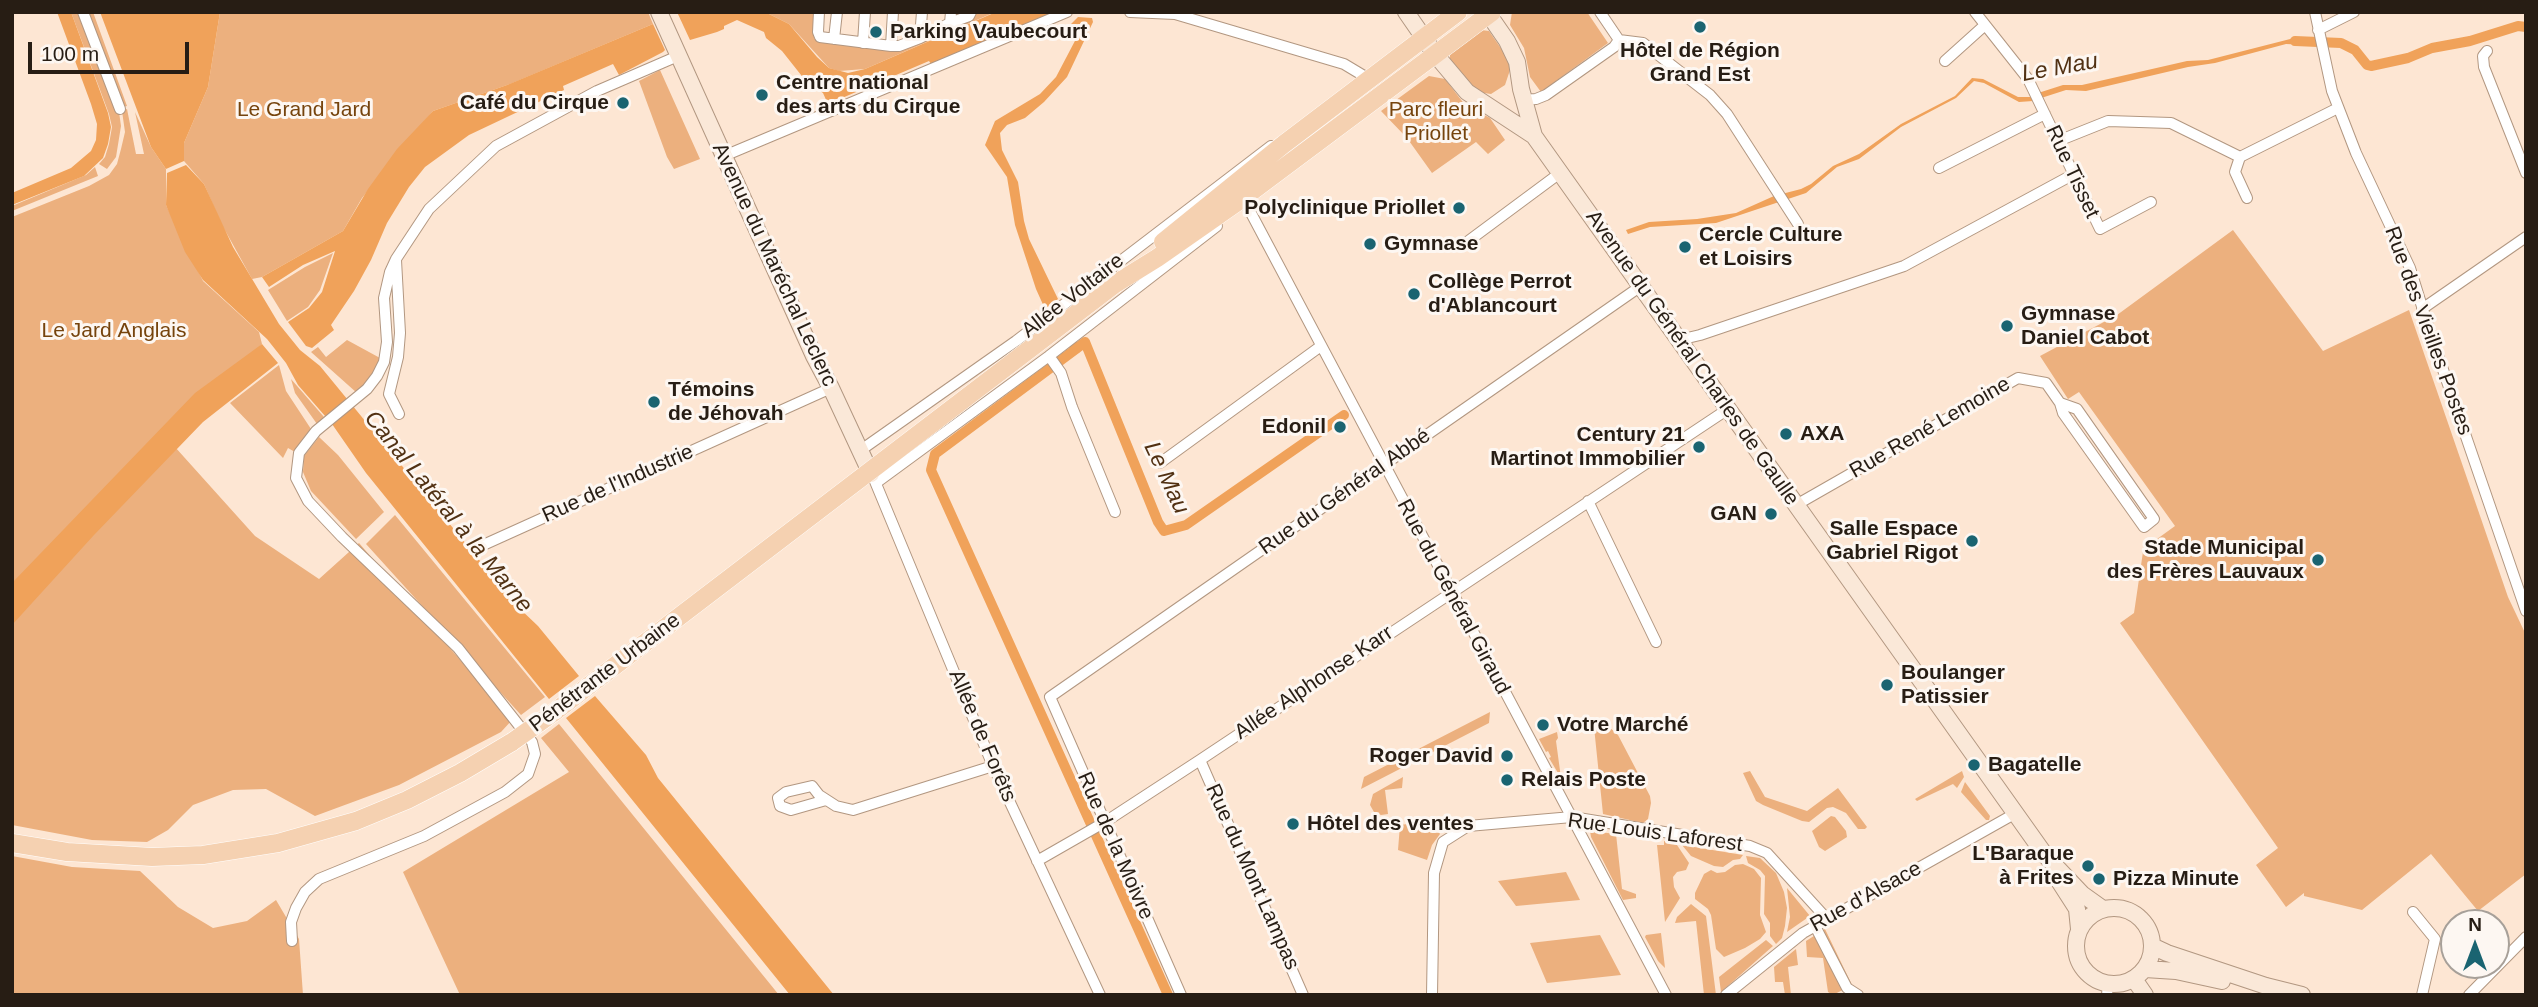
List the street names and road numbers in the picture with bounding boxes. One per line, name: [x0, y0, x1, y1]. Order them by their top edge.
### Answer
street label: Rue Tisset: [2040, 122, 2104, 222]
street label: Avenue du Maréchal Leclerc: [706, 139, 842, 391]
street label: Avenue du Général Charles de Gaulle: [1580, 206, 1804, 510]
street label: Rue des Vieilles Postes: [2378, 223, 2478, 439]
street label: Allée Voltaire: [1017, 248, 1129, 344]
street label: Rue René Lemoine: [1845, 372, 2015, 484]
street label: Rue du Général Abbé: [1255, 423, 1435, 561]
street label: Rue de l'Industrie: [539, 439, 697, 529]
street label: Rue du Général Giraud: [1391, 495, 1515, 699]
street label: Pénétrante Urbaine: [525, 608, 685, 738]
street label: Allée Alphonse Karr: [1230, 621, 1398, 745]
street label: Allée de Forêts: [943, 666, 1021, 806]
street label: Rue de la Moivre: [1071, 768, 1159, 924]
street label: Rue du Mont Lampas: [1200, 780, 1304, 974]
street label: Rue Louis Laforest: [1566, 808, 1744, 858]
street label: Rue d'Alsace: [1806, 856, 1926, 938]

